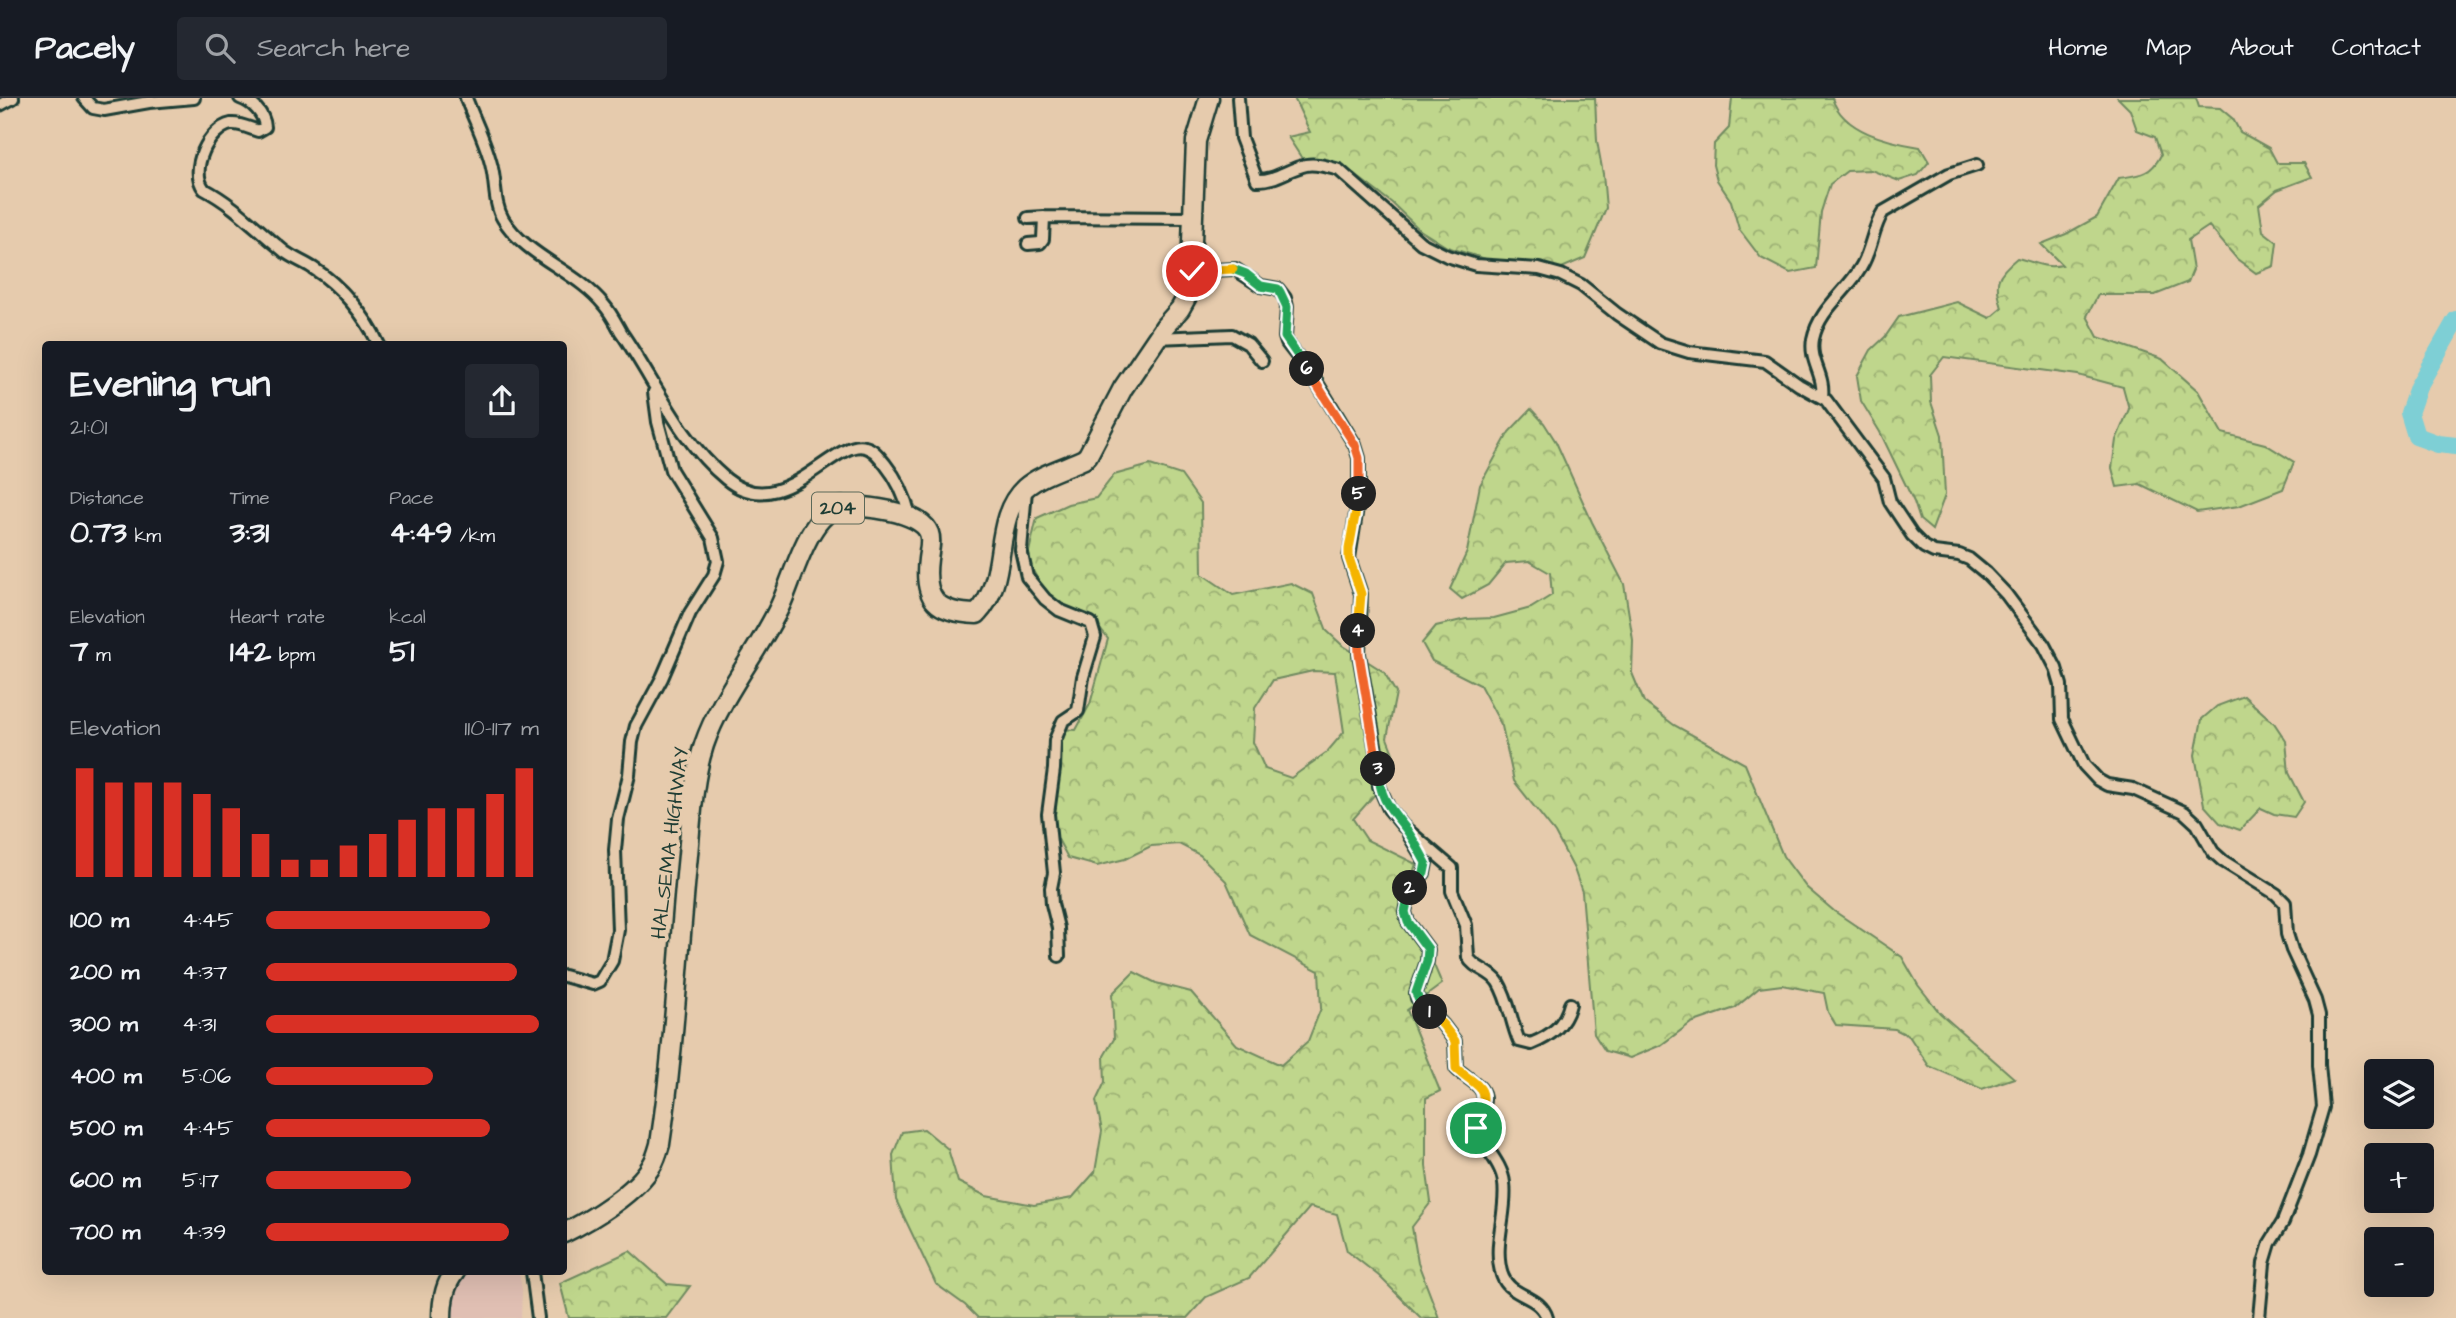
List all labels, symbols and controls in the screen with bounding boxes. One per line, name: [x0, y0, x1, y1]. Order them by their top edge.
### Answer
search box: [177, 17, 667, 80]
text: Pacely: [35, 25, 135, 71]
icon: search: [201, 29, 239, 67]
text: Search here: [257, 30, 410, 66]
text: Home: [2048, 31, 2108, 65]
text: Map: [2146, 31, 2191, 65]
text: About: [2229, 31, 2294, 65]
text: Contact: [2332, 31, 2421, 65]
pin: [1162, 241, 1222, 301]
icon: check: [1173, 252, 1211, 290]
pin: 6: [1290, 352, 1324, 386]
text: 6: [1301, 355, 1312, 382]
text: Evening run: [70, 359, 271, 411]
button: share: [465, 364, 539, 438]
text: 21:01: [70, 411, 107, 443]
pin: 5: [1342, 476, 1376, 512]
text: 5: [1352, 480, 1365, 507]
text: Distance: [70, 485, 144, 512]
text: Time: [230, 485, 269, 512]
text: Pace: [389, 485, 433, 512]
road number: 204: [812, 492, 864, 524]
text: 0.73: [70, 512, 127, 554]
text: 3:31: [230, 512, 269, 554]
text: 4:49: [389, 512, 452, 554]
text: km: [127, 523, 161, 550]
text: /km: [452, 523, 495, 550]
text: Elevation: [70, 604, 145, 631]
text: Heart rate: [230, 604, 325, 631]
text: kcal: [389, 604, 426, 631]
pin: 4: [1340, 614, 1376, 648]
text: 4: [1351, 617, 1364, 644]
text: 7: [70, 631, 88, 673]
text: 142: [230, 631, 271, 673]
text: 51: [389, 631, 414, 673]
text: m: [88, 642, 111, 669]
text: bpm: [271, 642, 315, 669]
text: Elevation: [70, 712, 161, 744]
text: 110–117 m: [464, 712, 539, 744]
street label: HALSEMA HIGHWAY: [644, 745, 696, 941]
pin: 3: [1360, 752, 1396, 786]
text: 3: [1373, 755, 1382, 782]
pin: 2: [1392, 870, 1428, 906]
text: 2: [1404, 874, 1415, 901]
text: 100 m: [70, 904, 129, 936]
text: 4:45: [182, 904, 233, 936]
text: 200 m: [70, 956, 139, 988]
text: 4:37: [182, 956, 227, 988]
pin: 1: [1412, 995, 1448, 1030]
text: 1: [1428, 998, 1431, 1025]
text: 300 m: [70, 1008, 138, 1040]
text: 4:31: [182, 1008, 216, 1040]
map controls: [2364, 1059, 2434, 1297]
button: layers: [2364, 1059, 2434, 1129]
text: 400 m: [70, 1060, 142, 1092]
text: 5:06: [182, 1060, 231, 1092]
pin: [1446, 1098, 1506, 1158]
icon: arrive: [1457, 1109, 1495, 1147]
text: 500 m: [70, 1112, 142, 1144]
text: 4:45: [182, 1112, 233, 1144]
button: +: [2364, 1143, 2434, 1213]
text: 600 m: [70, 1164, 141, 1196]
text: 5:17: [182, 1164, 219, 1196]
text: 700 m: [70, 1216, 140, 1248]
text: 4:39: [182, 1216, 226, 1248]
button: −: [2364, 1227, 2434, 1297]

